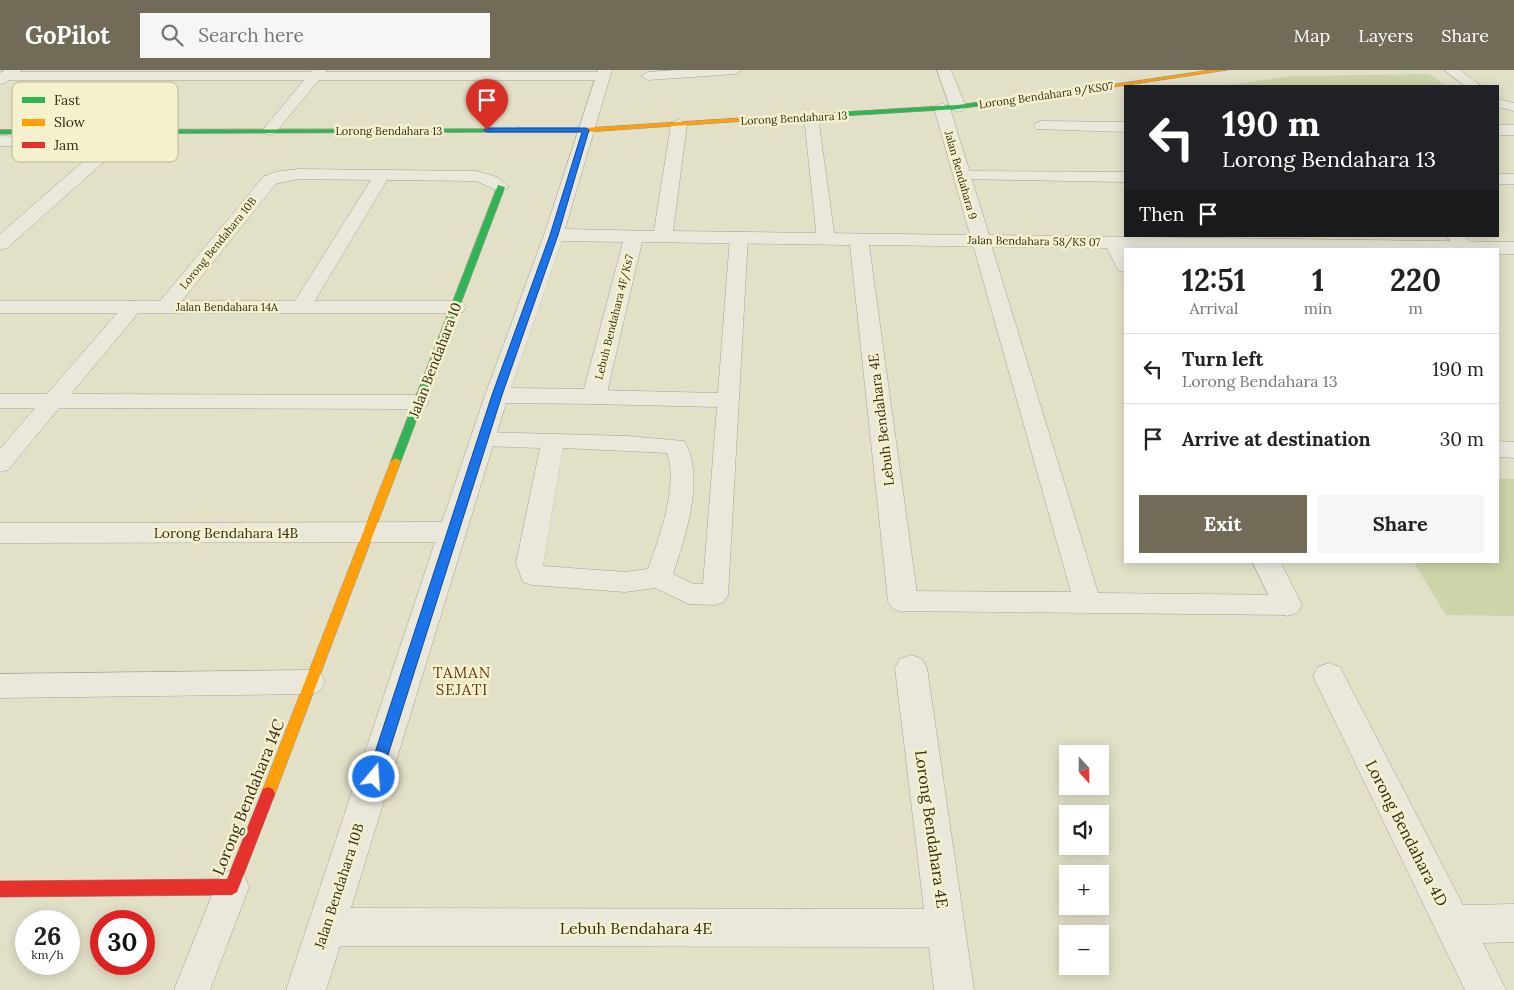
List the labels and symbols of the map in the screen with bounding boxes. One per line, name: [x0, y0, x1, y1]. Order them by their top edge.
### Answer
pin: [466, 79, 508, 130]
street label: Lorong Bendahara 9/KS07: [978, 79, 1114, 112]
legend: [12, 82, 178, 162]
text: Fast: [54, 91, 81, 109]
street label: Lorong Bendahara 13: [740, 108, 848, 128]
text: Slow: [54, 113, 86, 131]
street label: Lorong Bendahara 13: [336, 124, 442, 138]
street label: Jalan Bendahara 9: [941, 128, 980, 221]
text: Jam: [53, 136, 79, 154]
street label: Lorong Bendahara 10B: [177, 194, 260, 292]
street label: Jalan Bendahara 58/KS 07: [966, 233, 1101, 250]
street label: Lebuh Bendahara 4F/Ks7: [592, 253, 637, 381]
street label: Jalan Bendahara 14A: [175, 300, 279, 314]
street label: Jalan Bendahara 10: [404, 300, 465, 421]
street label: Lebuh Bendahara 4E: [864, 352, 898, 487]
street label: Lorong Bendahara 14B: [154, 524, 299, 542]
district label: TAMAN SEJATI: [433, 663, 491, 699]
street label: Lorong Bendahara 14C: [208, 716, 288, 878]
north arrow: [1059, 745, 1109, 795]
street label: Lorong Bendahara 4E: [911, 749, 953, 909]
position arrow: [347, 750, 399, 802]
street label: Lorong Bendahara 4D: [1361, 757, 1453, 910]
street label: Jalan Bendahara 10B: [310, 821, 368, 952]
speed limit sign: 30: [90, 910, 155, 975]
street label: Lebuh Bendahara 4E: [560, 918, 712, 938]

